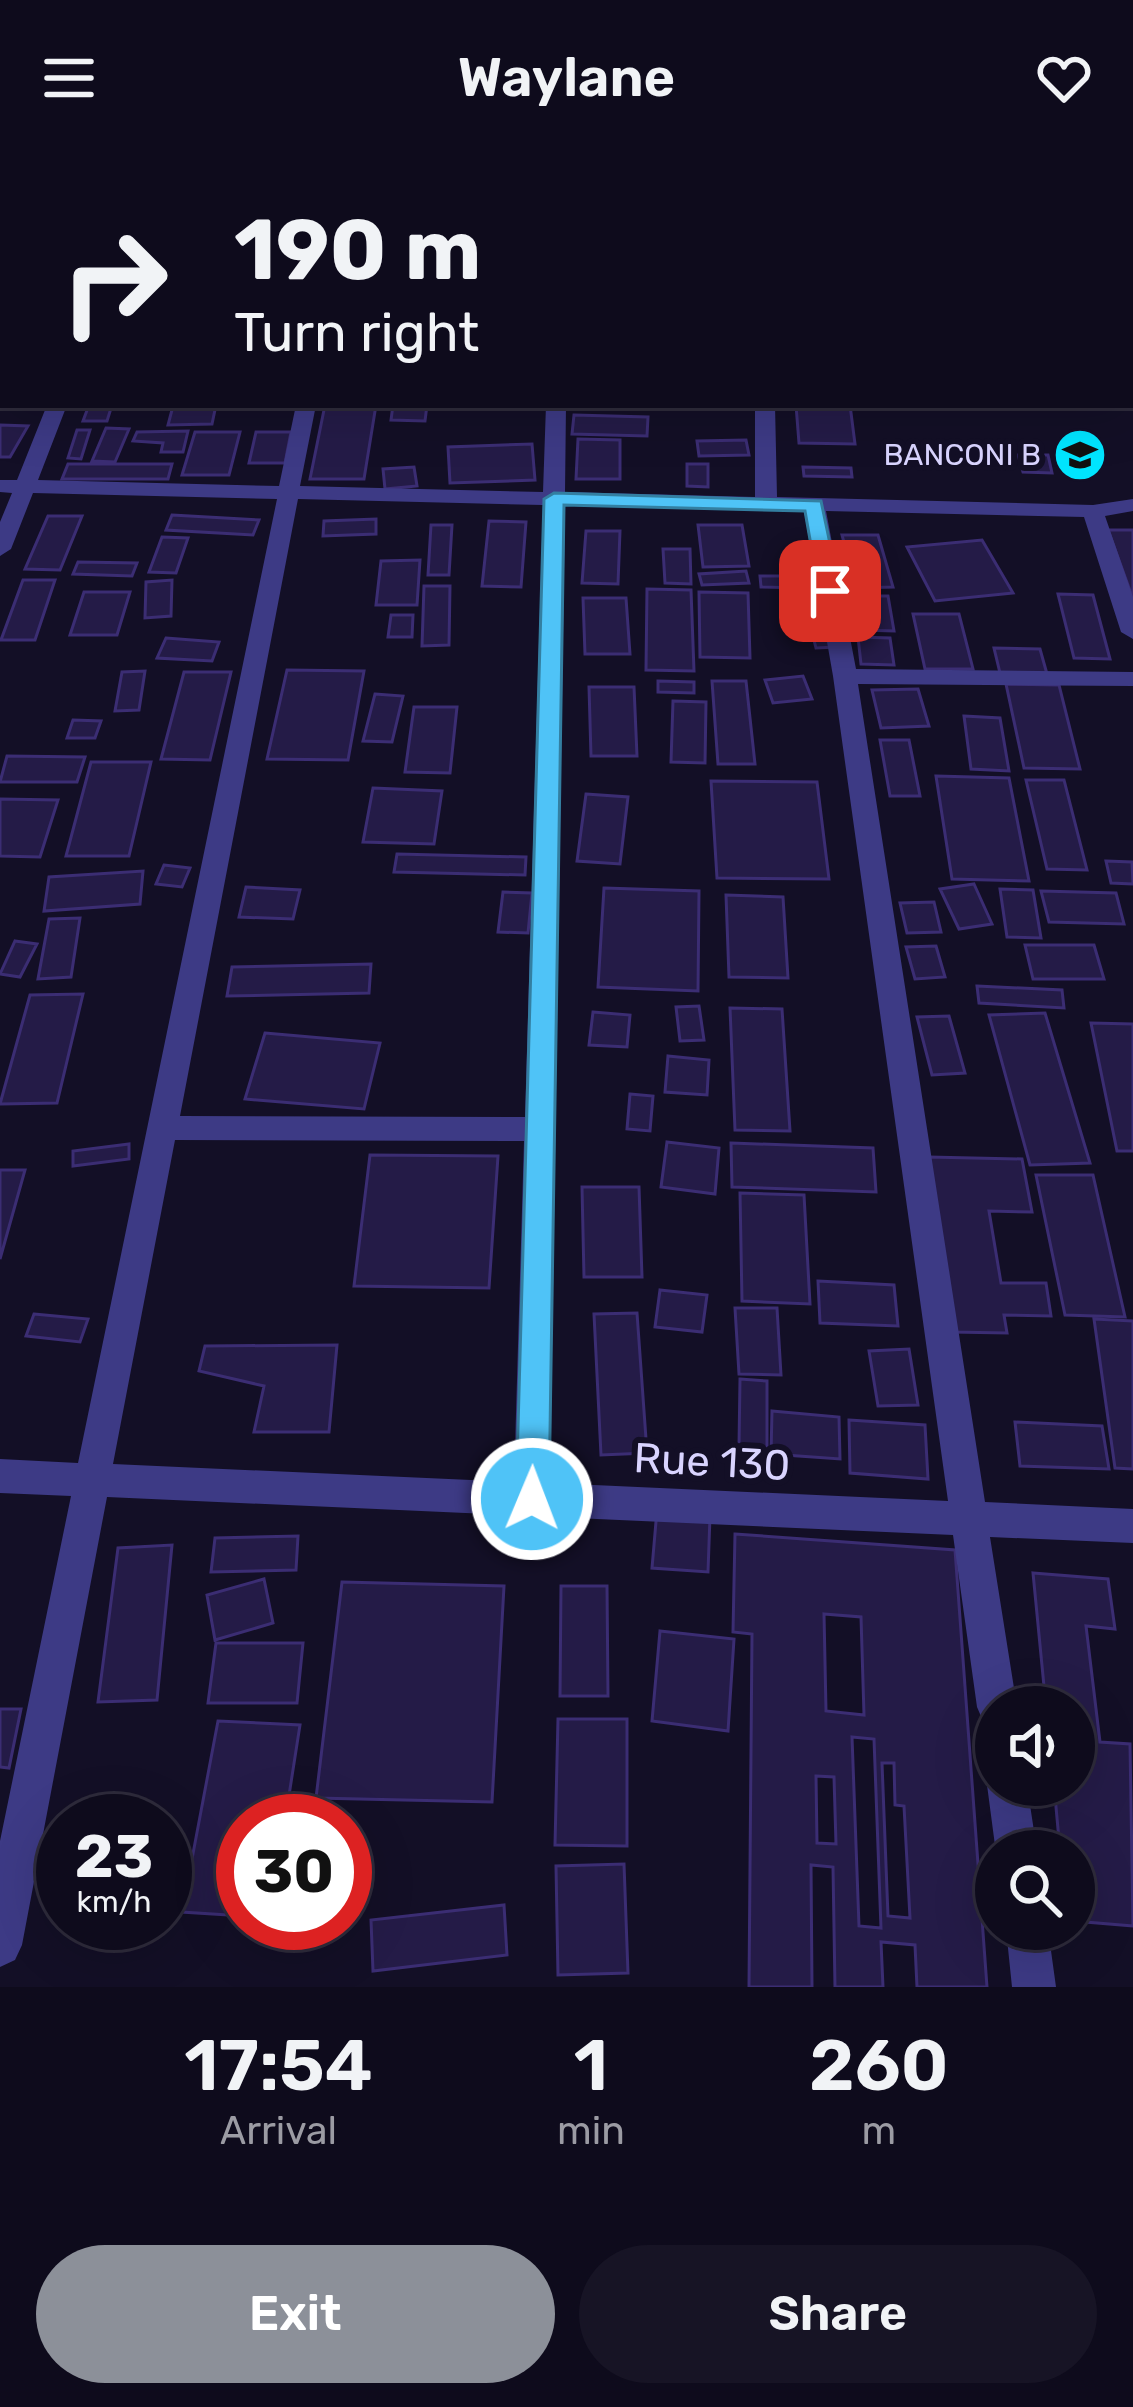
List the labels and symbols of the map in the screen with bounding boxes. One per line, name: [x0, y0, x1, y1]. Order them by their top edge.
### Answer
school or university icon: BANCONI B: [1052, 427, 1108, 483]
place label: BANCONI B: [884, 437, 1041, 473]
pin: [779, 540, 881, 642]
street label: Rue 130: [633, 1433, 791, 1491]
position arrow: [469, 1436, 595, 1562]
speed limit sign: 30: [216, 1794, 372, 1950]

